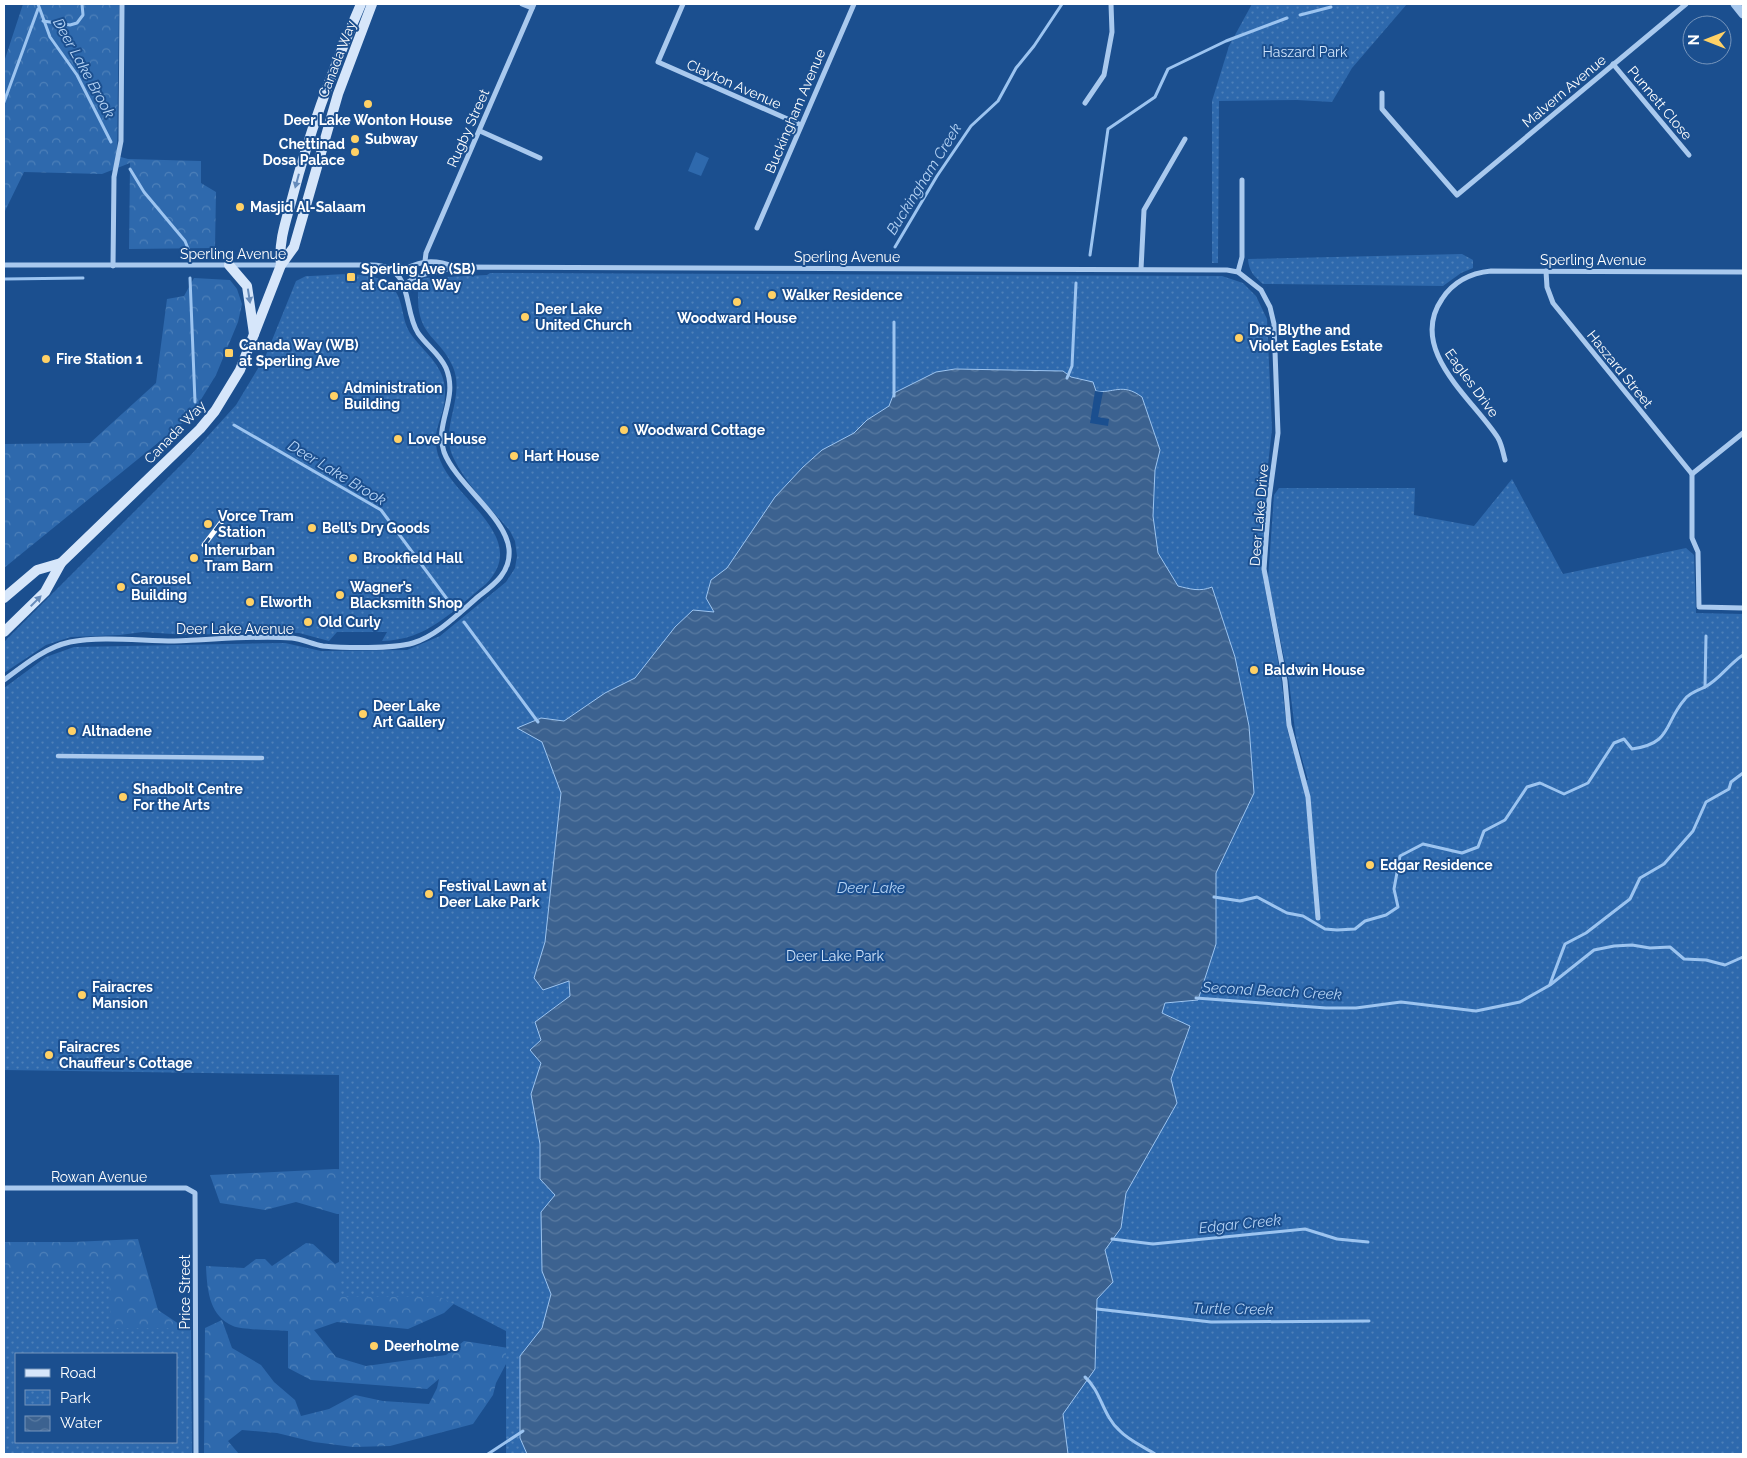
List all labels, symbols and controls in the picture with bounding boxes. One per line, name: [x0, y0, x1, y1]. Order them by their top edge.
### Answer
water label: Deer Lake Brook: [49, 15, 119, 121]
north arrow: [1682, 15, 1732, 65]
street label: Canada Way: [315, 18, 359, 100]
text: N: [1686, 35, 1702, 45]
park label: Haszard Park: [1263, 44, 1348, 60]
street label: Buckingham Avenue: [762, 46, 828, 176]
street label: Malvern Avenue: [1519, 51, 1609, 131]
street label: Clayton Avenue: [684, 56, 784, 112]
street label: Punnett Close: [1625, 63, 1695, 143]
street label: Rugby Street: [444, 86, 493, 170]
marker: Deer Lake Wonton House: [362, 98, 374, 110]
place label: Deer Lake Wonton House: [283, 112, 453, 128]
water label: Buckingham Creek: [883, 120, 965, 238]
place label: Subway: [365, 131, 418, 147]
marker: Subway: [349, 133, 361, 145]
place label: Chettinad Dosa Palace: [263, 136, 346, 168]
marker: Chettinad Dosa Palace: [349, 146, 361, 158]
one-way arrow: [292, 174, 300, 189]
place label: Masjid Al-Salaam: [250, 199, 366, 215]
marker: Masjid Al-Salaam: [234, 201, 246, 213]
street label: Sperling Avenue: [180, 246, 286, 262]
street label: Sperling Avenue: [794, 249, 900, 265]
street label: Sperling Avenue: [1540, 252, 1646, 268]
place label: Sperling Ave (SB) at Canada Way: [361, 261, 475, 293]
marker: Sperling Ave (SB) at Canada Way: [345, 271, 357, 283]
place label: Walker Residence: [782, 287, 903, 303]
one-way arrow: [246, 289, 254, 305]
marker: Walker Residence: [766, 289, 778, 301]
marker: Woodward House: [731, 296, 743, 308]
place label: Deer Lake United Church: [535, 301, 632, 333]
place label: Woodward House: [677, 310, 798, 326]
marker: Deer Lake United Church: [519, 311, 531, 323]
place label: Drs. Blythe and Violet Eagles Estate: [1249, 322, 1383, 354]
street label: Haszard Street: [1584, 327, 1656, 411]
marker: Drs. Blythe and Violet Eagles Estate: [1233, 332, 1245, 344]
place label: Canada Way (WB) at Sperling Ave: [239, 337, 359, 369]
street label: Eagles Drive: [1442, 346, 1502, 420]
marker: Canada Way (WB) at Sperling Ave: [223, 347, 235, 359]
place label: Fire Station 1: [56, 351, 143, 367]
marker: Fire Station 1: [40, 353, 52, 365]
place label: Administration Building: [344, 380, 442, 412]
marker: Administration Building: [328, 390, 340, 402]
street label: Canada Way: [141, 397, 209, 467]
place label: Woodward Cottage: [634, 422, 766, 438]
marker: Woodward Cottage: [618, 424, 630, 436]
place label: Love House: [408, 431, 487, 447]
marker: Love House: [392, 433, 404, 445]
water label: Deer Lake Brook: [285, 437, 389, 509]
place label: Hart House: [524, 448, 600, 464]
marker: Hart House: [508, 450, 520, 462]
street label: Deer Lake Drive: [1247, 463, 1271, 567]
place label: Vorce Tram Station: [218, 508, 294, 540]
marker: Vorce Tram Station: [202, 518, 214, 530]
place label: Bell’s Dry Goods: [322, 520, 430, 536]
marker: Bell’s Dry Goods: [306, 522, 318, 534]
place label: Interurban Tram Barn: [204, 542, 275, 574]
place label: Brookfield Hall: [363, 550, 464, 566]
marker: Interurban Tram Barn: [188, 552, 200, 564]
marker: Brookfield Hall: [347, 552, 359, 564]
place label: Carousel Building: [131, 571, 191, 603]
place label: Wagner’s Blacksmith Shop: [350, 579, 463, 611]
marker: Carousel Building: [115, 581, 127, 593]
marker: Wagner’s Blacksmith Shop: [334, 589, 346, 601]
place label: Elworth: [260, 594, 312, 610]
one-way arrow: [30, 595, 42, 607]
marker: Elworth: [244, 596, 256, 608]
place label: Old Curly: [318, 614, 381, 630]
marker: Old Curly: [302, 616, 314, 628]
street label: Deer Lake Avenue: [176, 621, 294, 637]
place label: Baldwin House: [1264, 662, 1365, 678]
marker: Baldwin House: [1248, 664, 1260, 676]
place label: Deer Lake Art Gallery: [373, 698, 445, 730]
marker: Deer Lake Art Gallery: [357, 708, 369, 720]
place label: Altnadene: [82, 723, 152, 739]
marker: Altnadene: [66, 725, 78, 737]
place label: Shadbolt Centre For the Arts: [133, 781, 244, 813]
marker: Shadbolt Centre For the Arts: [117, 791, 129, 803]
place label: Edgar Residence: [1380, 857, 1493, 873]
marker: Edgar Residence: [1364, 859, 1376, 871]
place label: Festival Lawn at Deer Lake Park: [439, 878, 547, 910]
water label: Deer Lake: [837, 879, 905, 897]
marker: Festival Lawn at Deer Lake Park: [423, 888, 435, 900]
park label: Deer Lake Park: [786, 948, 884, 964]
water label: Second Beach Creek: [1201, 978, 1342, 1004]
place label: Fairacres Mansion: [92, 979, 153, 1011]
marker: Fairacres Mansion: [76, 989, 88, 1001]
place label: Fairacres Chauffeur's Cottage: [59, 1039, 193, 1071]
marker: Fairacres Chauffeur's Cottage: [43, 1049, 55, 1061]
street label: Rowan Avenue: [51, 1169, 147, 1185]
water label: Edgar Creek: [1198, 1211, 1282, 1237]
street label: Price Street: [177, 1254, 193, 1329]
water label: Turtle Creek: [1193, 1299, 1273, 1319]
place label: Deerholme: [384, 1338, 460, 1354]
marker: Deerholme: [368, 1340, 380, 1352]
legend: [15, 1353, 178, 1443]
text: Road: [60, 1364, 96, 1382]
text: Park: [60, 1389, 91, 1407]
text: Water: [60, 1414, 103, 1432]

